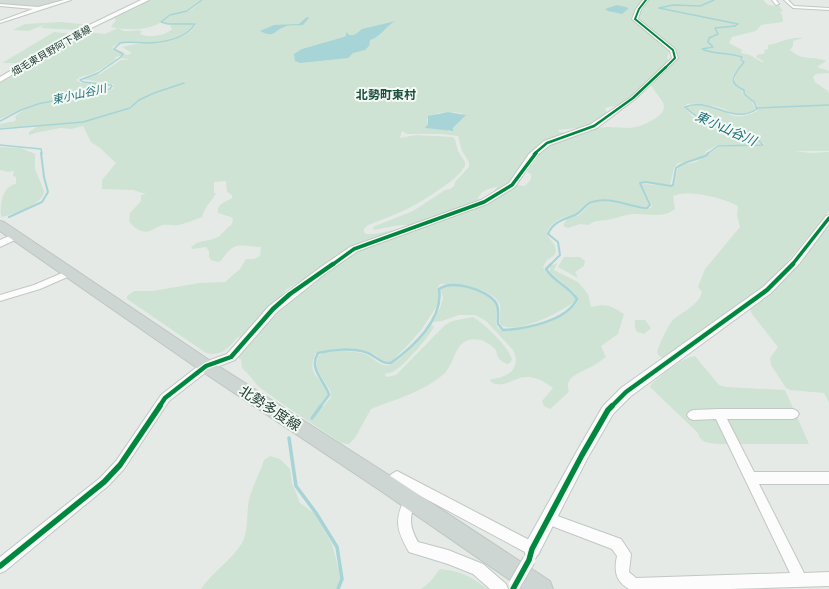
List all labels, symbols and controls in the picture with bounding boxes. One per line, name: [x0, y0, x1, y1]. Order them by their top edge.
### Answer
street label: 畑毛東貝野阿下喜線: [9, 22, 93, 79]
water label: 東小山谷川: [51, 81, 108, 107]
district label: 北勢町東村: [356, 87, 416, 102]
water label: 東小山谷川: [693, 107, 761, 149]
street label: 北勢多度線: [236, 381, 304, 435]

